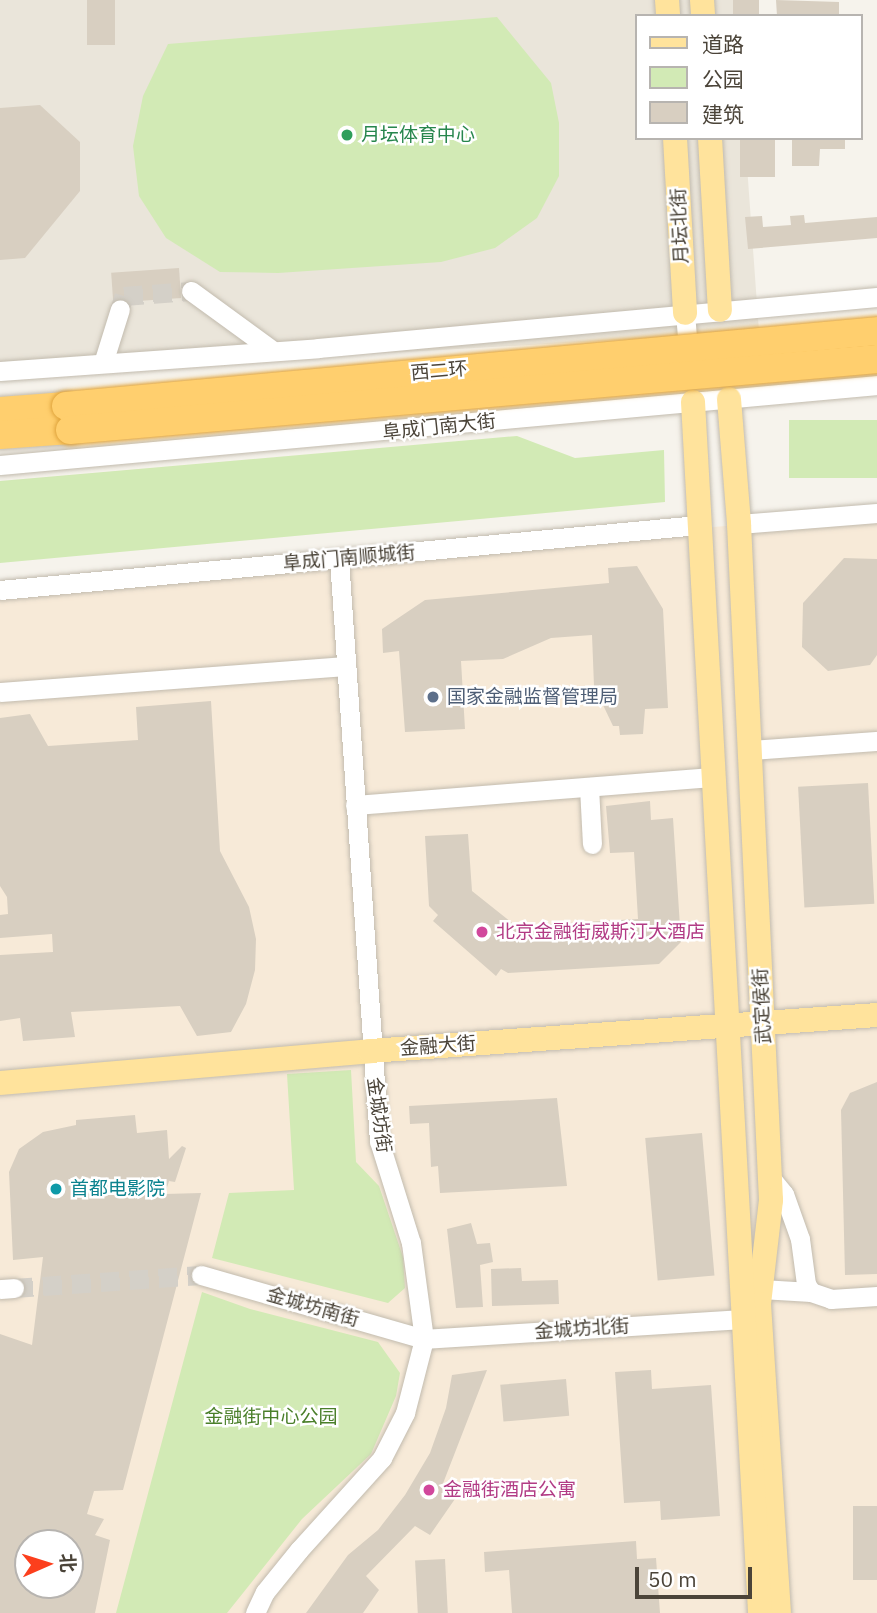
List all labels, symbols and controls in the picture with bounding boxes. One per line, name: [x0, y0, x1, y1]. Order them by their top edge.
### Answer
legend: [636, 14, 863, 140]
text: 道路: [702, 30, 744, 58]
text: 公园: [702, 65, 744, 93]
text: 建筑: [702, 100, 744, 128]
place label: 月坛体育中心: [361, 124, 475, 146]
marker: 月坛体育中心: [339, 127, 355, 143]
street label: 月坛北街: [667, 187, 693, 265]
street label: 西二环: [410, 357, 468, 385]
street label: 阜成门南大街: [381, 410, 497, 444]
street label: 阜成门南顺城街: [282, 541, 416, 575]
place label: 国家金融监督管理局: [447, 686, 618, 708]
marker: 国家金融监督管理局: [425, 689, 441, 705]
place label: 北京金融街威斯汀大酒店: [496, 921, 705, 943]
marker: 北京金融街威斯汀大酒店: [474, 924, 490, 940]
street label: 武定侯街: [749, 967, 775, 1045]
street label: 金融大街: [399, 1032, 477, 1060]
street label: 金城坊街: [362, 1076, 396, 1154]
place label: 首都电影院: [70, 1178, 165, 1200]
marker: 首都电影院: [48, 1181, 64, 1197]
street label: 金城坊南街: [264, 1283, 362, 1331]
street label: 金城坊北街: [534, 1314, 630, 1344]
park label: 金融街中心公园: [205, 1406, 337, 1428]
place label: 金融街酒店公寓: [443, 1479, 576, 1501]
marker: 金融街酒店公寓: [421, 1482, 437, 1498]
north arrow: [14, 1529, 84, 1599]
text: 北: [55, 1553, 80, 1573]
scale bar: [639, 1554, 756, 1598]
text: 50 m: [648, 1565, 697, 1593]

